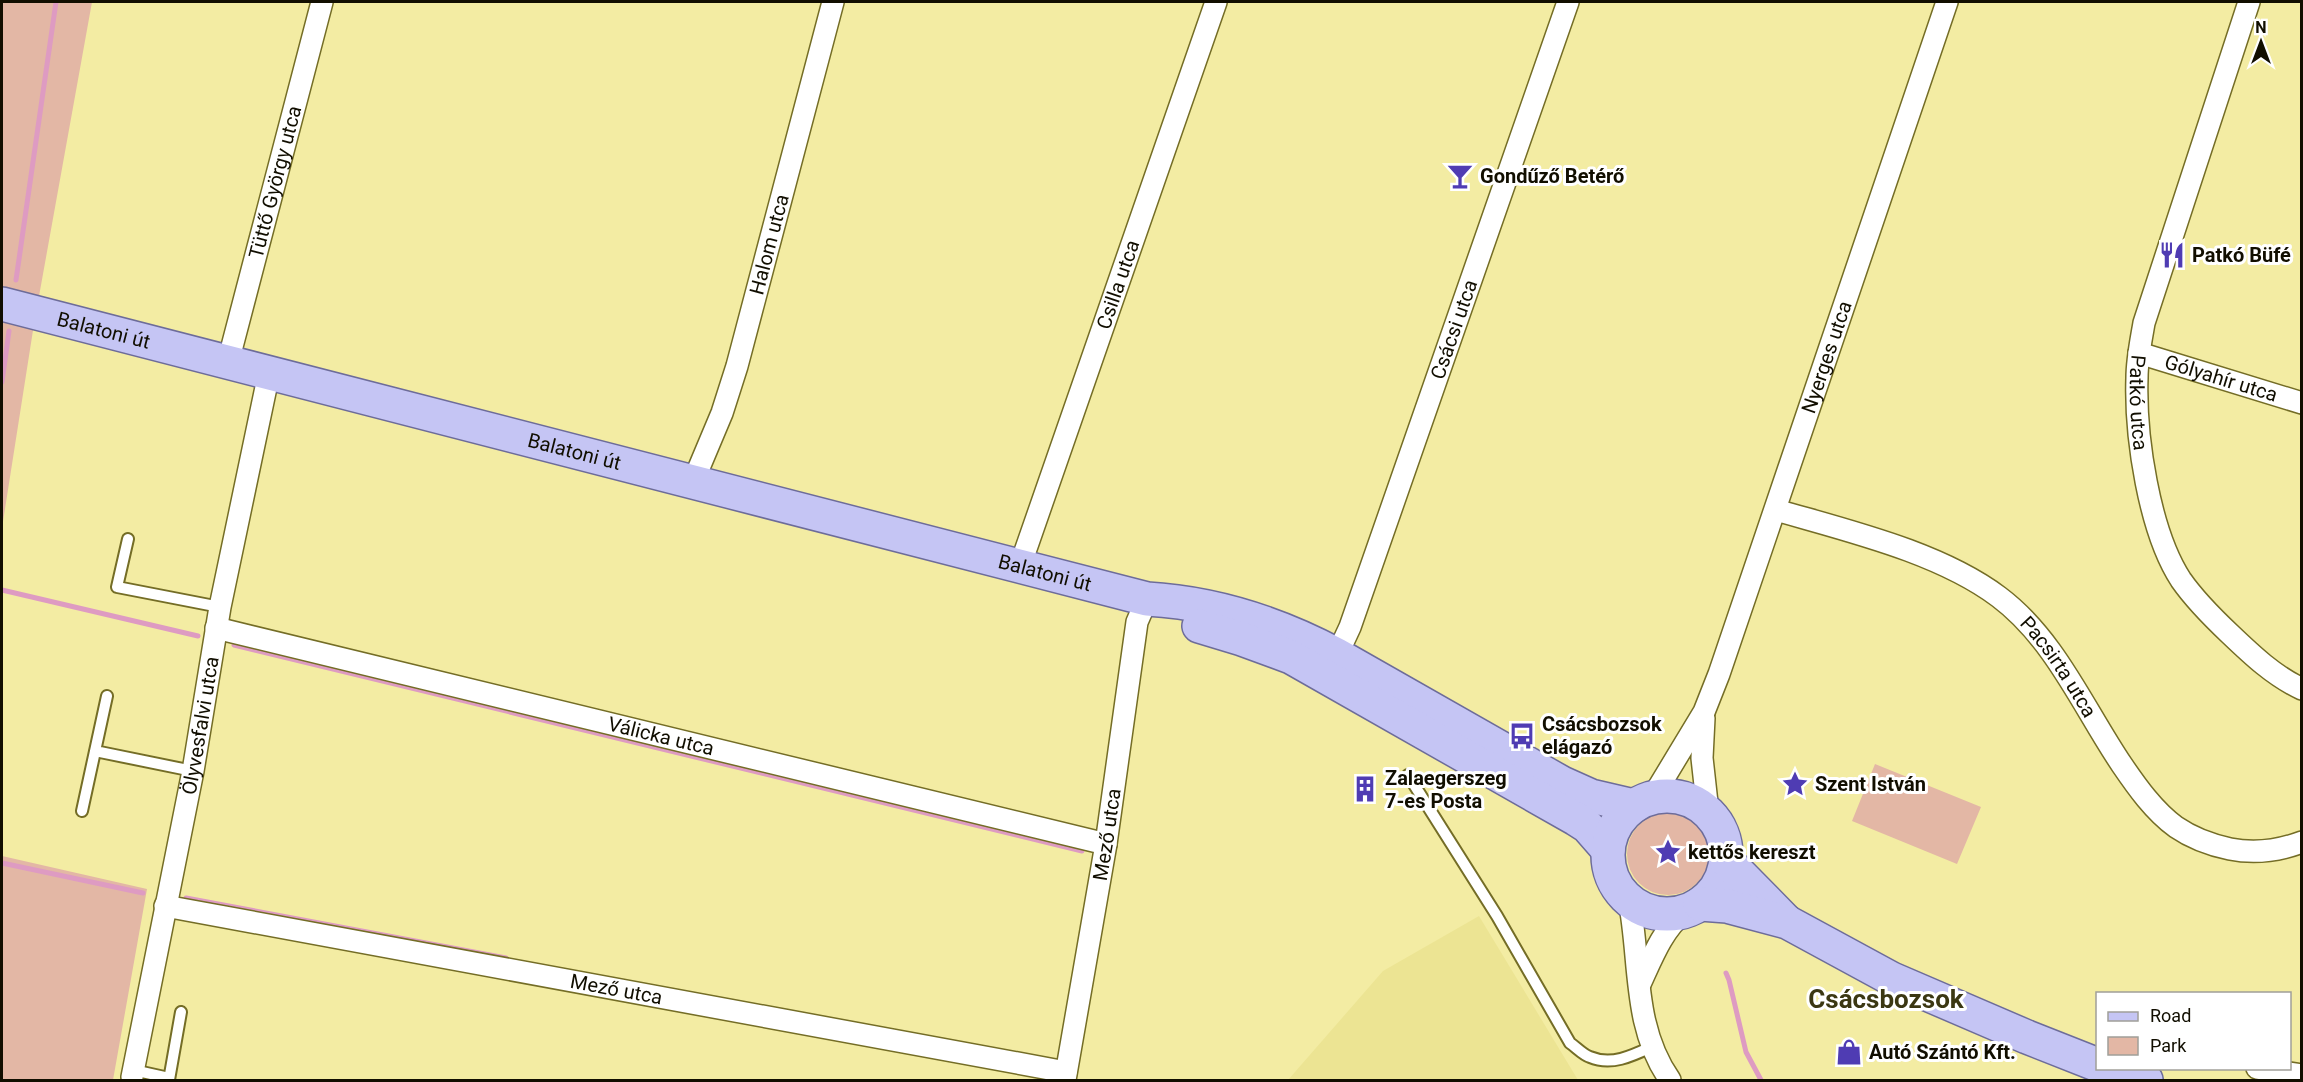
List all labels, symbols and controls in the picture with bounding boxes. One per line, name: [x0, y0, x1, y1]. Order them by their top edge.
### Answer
north arrow: [2231, 12, 2291, 72]
text: N: [2255, 18, 2267, 37]
street label: Tüttő György utca: [244, 103, 306, 261]
bar icon: Gondűző Betérő: [1445, 161, 1475, 191]
place label: Gondűző Betérő: [1480, 164, 1624, 188]
street label: Halom utca: [744, 192, 794, 297]
street label: Csilla utca: [1091, 237, 1144, 332]
restaurant icon: Patkó Büfé: [2157, 240, 2187, 270]
place label: Patkó Büfé: [2192, 243, 2291, 267]
street label: Csácsi utca: [1425, 276, 1482, 382]
street label: Nyerges utca: [1796, 298, 1857, 416]
street label: Balatoni út: [55, 307, 153, 354]
street label: Gólyahír utca: [2162, 350, 2281, 407]
street label: Patkó utca: [2125, 354, 2153, 452]
street label: Balatoni út: [525, 428, 623, 475]
street label: Balatoni út: [996, 549, 1094, 596]
street label: Pacsirta utca: [2015, 611, 2102, 722]
street label: Ölyvesfalvi utca: [177, 655, 224, 797]
street label: Válicka utca: [606, 712, 717, 760]
place label: Csácsbozsok elágazó: [1542, 712, 1662, 759]
bus stop icon: Csácsbozsok elágazó: [1507, 721, 1537, 751]
place label: Zalaegerszeg 7-es Posta: [1385, 766, 1507, 813]
place icon: Szent István: [1780, 769, 1810, 799]
place label: Szent István: [1815, 772, 1926, 796]
building icon: Zalaegerszeg 7-es Posta: [1350, 774, 1380, 804]
street label: Mező utca: [1088, 787, 1126, 883]
place icon: kettős kereszt: [1653, 837, 1683, 867]
place label: kettős kereszt: [1688, 840, 1816, 864]
street label: Mező utca: [568, 969, 664, 1009]
district label: Csácsbozsok: [1808, 984, 1965, 1014]
legend: [2096, 992, 2291, 1070]
text: Road: [2150, 1005, 2191, 1026]
text: Park: [2150, 1035, 2187, 1056]
shop icon: Autó Szántó Kft.: [1834, 1037, 1864, 1067]
place label: Autó Szántó Kft.: [1869, 1040, 2016, 1064]

